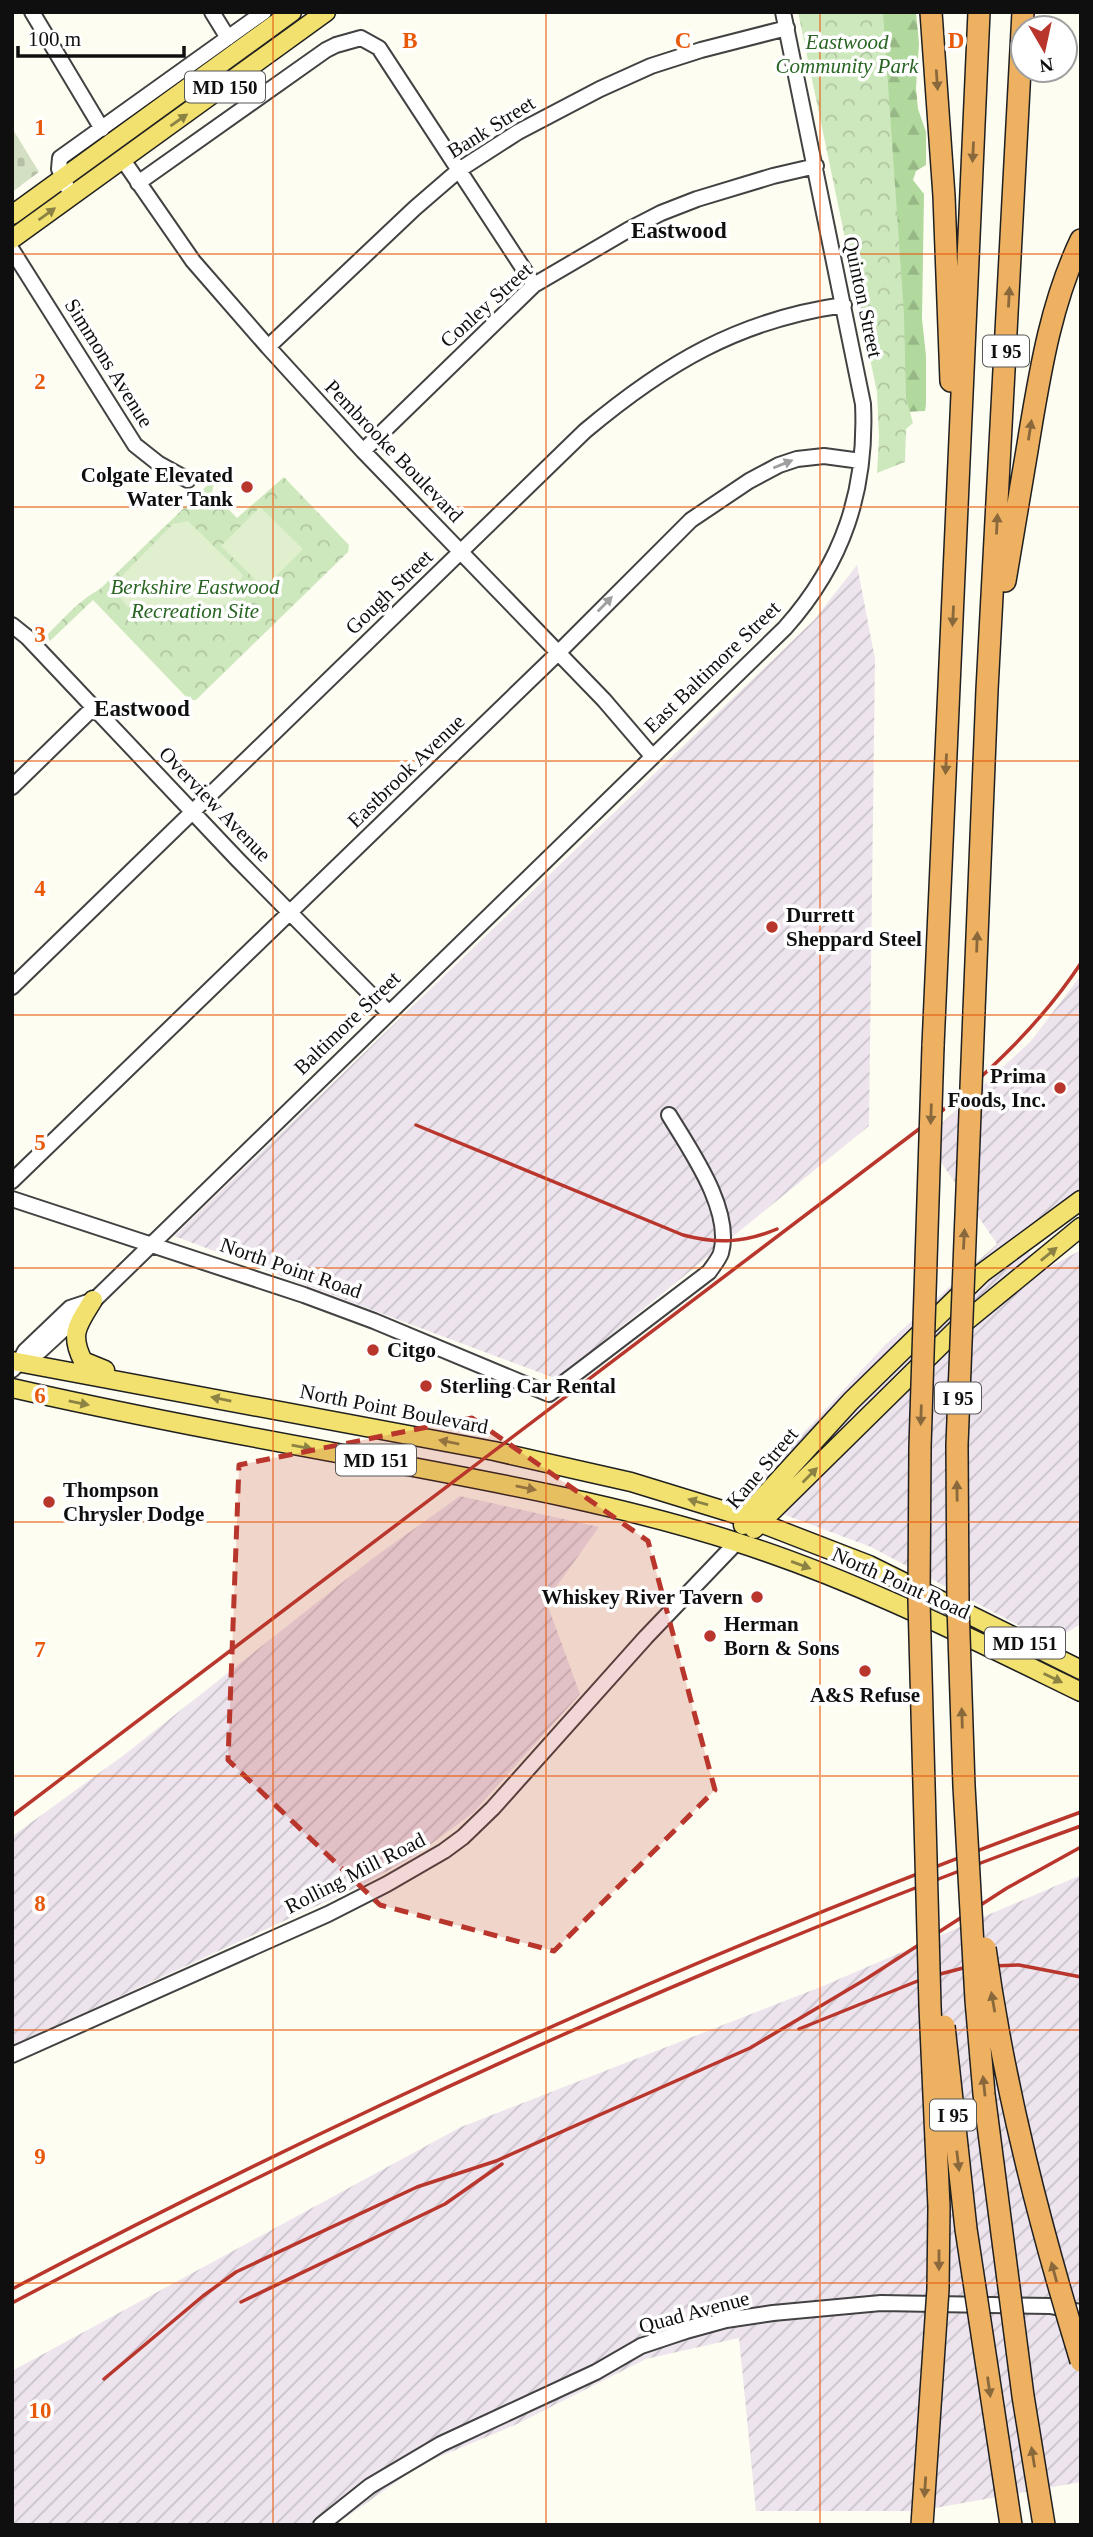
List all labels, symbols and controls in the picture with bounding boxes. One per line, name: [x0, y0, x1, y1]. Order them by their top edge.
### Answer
scale bar: [18, 14, 184, 58]
north arrow: [1009, 14, 1079, 84]
text: 100 m: [28, 27, 81, 51]
text: B: [402, 28, 418, 53]
text: C: [675, 28, 691, 53]
text: D: [948, 28, 964, 53]
park label: Eastwood Community Park: [776, 30, 919, 78]
text: N: [1038, 54, 1055, 77]
one-way arrow: [931, 70, 942, 92]
road number: MD 150: [185, 72, 265, 102]
street label: Bank Street: [443, 91, 539, 163]
one-way arrow: [170, 113, 188, 127]
text: 1: [34, 115, 46, 140]
one-way arrow: [968, 141, 979, 163]
one-way arrow: [38, 207, 56, 221]
district label: Eastwood: [631, 218, 727, 243]
street label: Quinton Street: [838, 234, 888, 360]
street label: Conley Street: [435, 258, 537, 352]
one-way arrow: [1004, 286, 1015, 308]
street label: Simmons Avenue: [60, 294, 158, 432]
road number: I 95: [983, 336, 1029, 366]
text: 2: [34, 369, 46, 394]
street label: Pembrooke Boulevard: [320, 375, 468, 527]
one-way arrow: [1025, 419, 1036, 441]
one-way arrow: [772, 459, 793, 470]
place label: Colgate Elevated Water Tank: [81, 463, 233, 511]
marker: Colgate Elevated Water Tank: [239, 479, 255, 495]
one-way arrow: [992, 513, 1003, 535]
street label: Gough Street: [341, 545, 438, 639]
park label: Berkshire Eastwood Recreation Site: [111, 575, 280, 623]
one-way arrow: [597, 596, 614, 613]
street label: East Baltimore Street: [639, 596, 785, 738]
one-way arrow: [947, 605, 958, 627]
text: 3: [34, 622, 46, 647]
district label: Eastwood: [94, 696, 190, 721]
street label: Eastbrook Avenue: [343, 709, 469, 833]
street label: Overview Avenue: [154, 741, 276, 867]
one-way arrow: [941, 753, 952, 775]
text: 4: [34, 876, 46, 901]
place label: Durrett Sheppard Steel: [786, 903, 922, 951]
marker: Durrett Sheppard Steel: [764, 919, 780, 935]
one-way arrow: [972, 931, 983, 953]
street label: Baltimore Street: [289, 966, 405, 1080]
place label: Prima Foods, Inc.: [947, 1064, 1046, 1112]
marker: Prima Foods, Inc.: [1052, 1080, 1068, 1096]
one-way arrow: [925, 1103, 936, 1125]
text: 5: [34, 1130, 46, 1155]
one-way arrow: [959, 1228, 970, 1250]
street label: North Point Road: [217, 1233, 365, 1304]
one-way arrow: [1039, 1246, 1057, 1261]
place label: Citgo: [387, 1338, 436, 1362]
marker: Citgo: [365, 1342, 381, 1358]
place label: Sterling Car Rental: [440, 1374, 616, 1398]
marker: Sterling Car Rental: [418, 1378, 434, 1394]
street label: North Point Boulevard: [298, 1379, 491, 1439]
road number: I 95: [935, 1382, 981, 1414]
text: 6: [34, 1383, 46, 1408]
one-way arrow: [210, 1393, 232, 1404]
one-way arrow: [68, 1398, 90, 1409]
one-way arrow: [915, 1404, 926, 1426]
street label: Kane Street: [721, 1422, 803, 1513]
one-way arrow: [438, 1436, 460, 1447]
one-way arrow: [291, 1442, 313, 1453]
road number: MD 151: [336, 1444, 416, 1476]
one-way arrow: [802, 1466, 819, 1483]
place label: Thompson Chrysler Dodge: [63, 1478, 204, 1526]
one-way arrow: [951, 1479, 963, 1501]
one-way arrow: [515, 1483, 537, 1494]
marker: Thompson Chrysler Dodge: [41, 1494, 57, 1510]
one-way arrow: [687, 1496, 708, 1506]
street label: North Point Road: [828, 1542, 974, 1624]
one-way arrow: [791, 1560, 812, 1571]
place label: Whiskey River Tavern: [542, 1585, 743, 1609]
marker: Whiskey River Tavern: [749, 1589, 765, 1605]
place label: Herman Born & Sons: [724, 1612, 840, 1660]
marker: Herman Born & Sons: [702, 1628, 718, 1644]
road number: MD 151: [985, 1628, 1065, 1658]
text: 7: [34, 1637, 46, 1662]
marker: A&S Refuse: [857, 1663, 873, 1679]
one-way arrow: [1043, 1673, 1064, 1684]
place label: A&S Refuse: [810, 1683, 920, 1707]
one-way arrow: [957, 1707, 968, 1729]
street label: Rolling Mill Road: [281, 1827, 430, 1919]
text: 8: [34, 1891, 46, 1916]
one-way arrow: [987, 1991, 998, 2013]
one-way arrow: [978, 2075, 989, 2097]
road number: I 95: [930, 2100, 976, 2130]
text: 9: [34, 2144, 46, 2169]
one-way arrow: [953, 2150, 964, 2172]
one-way arrow: [933, 2250, 945, 2272]
one-way arrow: [1048, 2261, 1059, 2283]
street label: Quad Avenue: [636, 2286, 752, 2338]
one-way arrow: [983, 2376, 994, 2398]
text: 10: [29, 2398, 52, 2423]
one-way arrow: [1027, 2446, 1038, 2468]
one-way arrow: [919, 2477, 930, 2499]

